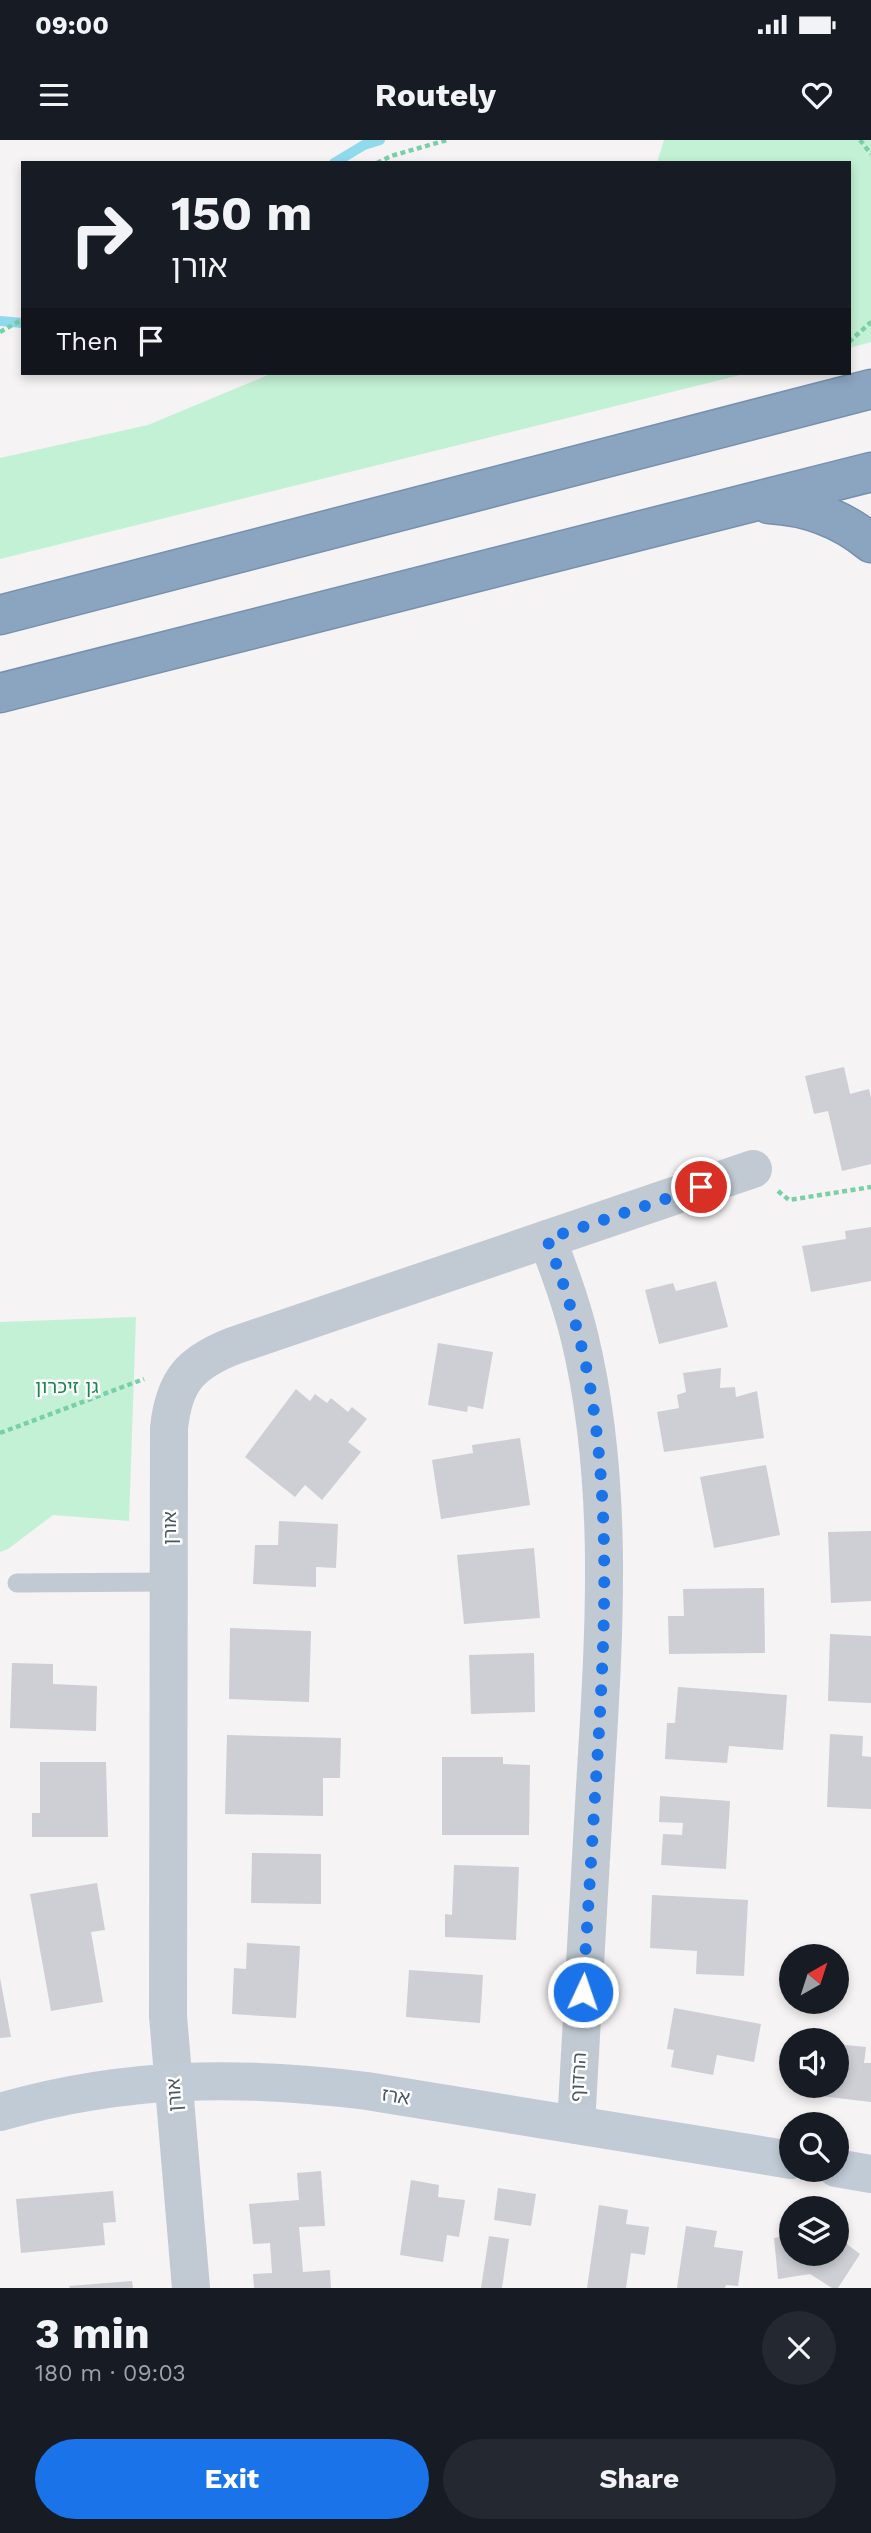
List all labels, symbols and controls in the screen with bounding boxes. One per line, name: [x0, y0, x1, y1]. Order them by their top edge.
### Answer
text: 09:00: [35, 10, 109, 40]
icon: menu: [35, 76, 73, 114]
text: Routely: [375, 76, 496, 114]
icon: heart: [798, 76, 836, 114]
text: 150 m: [171, 184, 312, 242]
icon: right: [56, 189, 147, 280]
text: אורן: [171, 247, 228, 285]
icon: arrive: [132, 322, 170, 360]
text: Then: [56, 326, 118, 356]
pin: [671, 1157, 731, 1217]
icon: arrive: [682, 1168, 720, 1206]
park label: גן זיכרון: [35, 1375, 99, 1398]
street label: אורן: [158, 1511, 181, 1545]
north arrow: [779, 1944, 849, 2014]
map controls: [779, 1944, 849, 2266]
position arrow: [546, 1955, 620, 2029]
button: sound: [779, 2028, 849, 2098]
street label: הרדוף: [565, 2052, 591, 2102]
street label: אורן: [161, 2077, 187, 2113]
street label: ארז: [380, 2082, 412, 2110]
button: search: [779, 2112, 849, 2182]
button: layers: [779, 2196, 849, 2266]
text: 3 min: [35, 2309, 150, 2358]
button: close: [762, 2311, 836, 2385]
text: 180 m · 09:03: [35, 2360, 186, 2387]
button: Exit: [35, 2439, 429, 2519]
button: Share: [443, 2439, 836, 2519]

